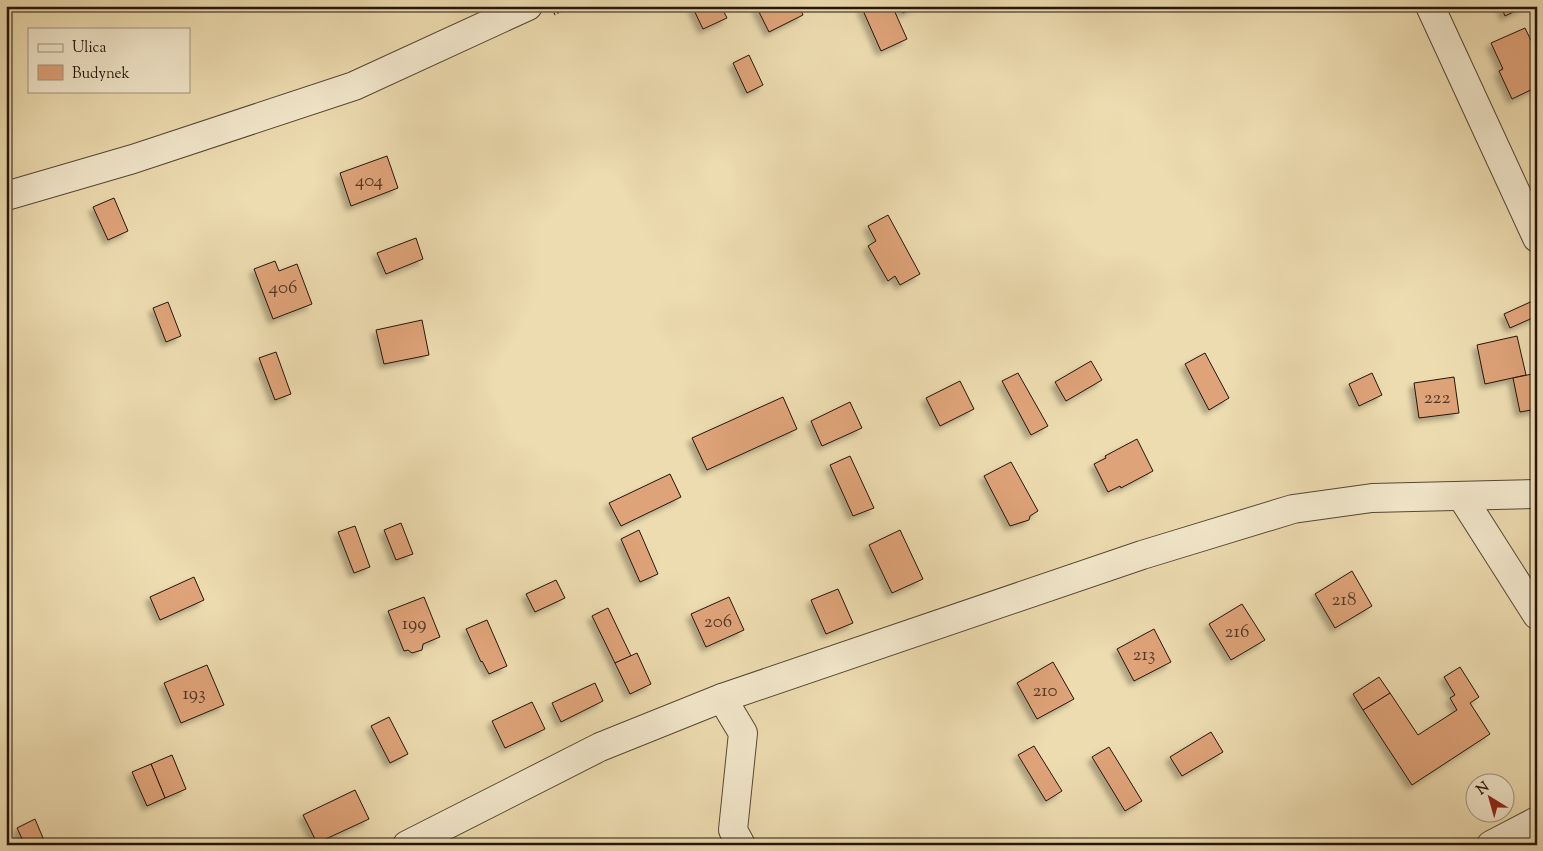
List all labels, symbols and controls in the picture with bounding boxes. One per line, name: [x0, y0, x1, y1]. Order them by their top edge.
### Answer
legend: [28, 28, 190, 92]
text: Ulica: [72, 38, 106, 59]
text: Budynek: [72, 64, 130, 85]
house number: 404: [355, 168, 383, 195]
house number: 406: [269, 275, 297, 302]
house number: 222: [1424, 385, 1450, 412]
house number: 218: [1332, 587, 1356, 614]
house number: 206: [704, 609, 732, 636]
house number: 199: [402, 611, 426, 638]
house number: 216: [1225, 619, 1249, 646]
house number: 213: [1132, 642, 1156, 669]
house number: 210: [1032, 678, 1058, 705]
house number: 193: [182, 681, 206, 708]
north arrow: [1466, 774, 1516, 824]
text: N: [1473, 778, 1494, 801]

